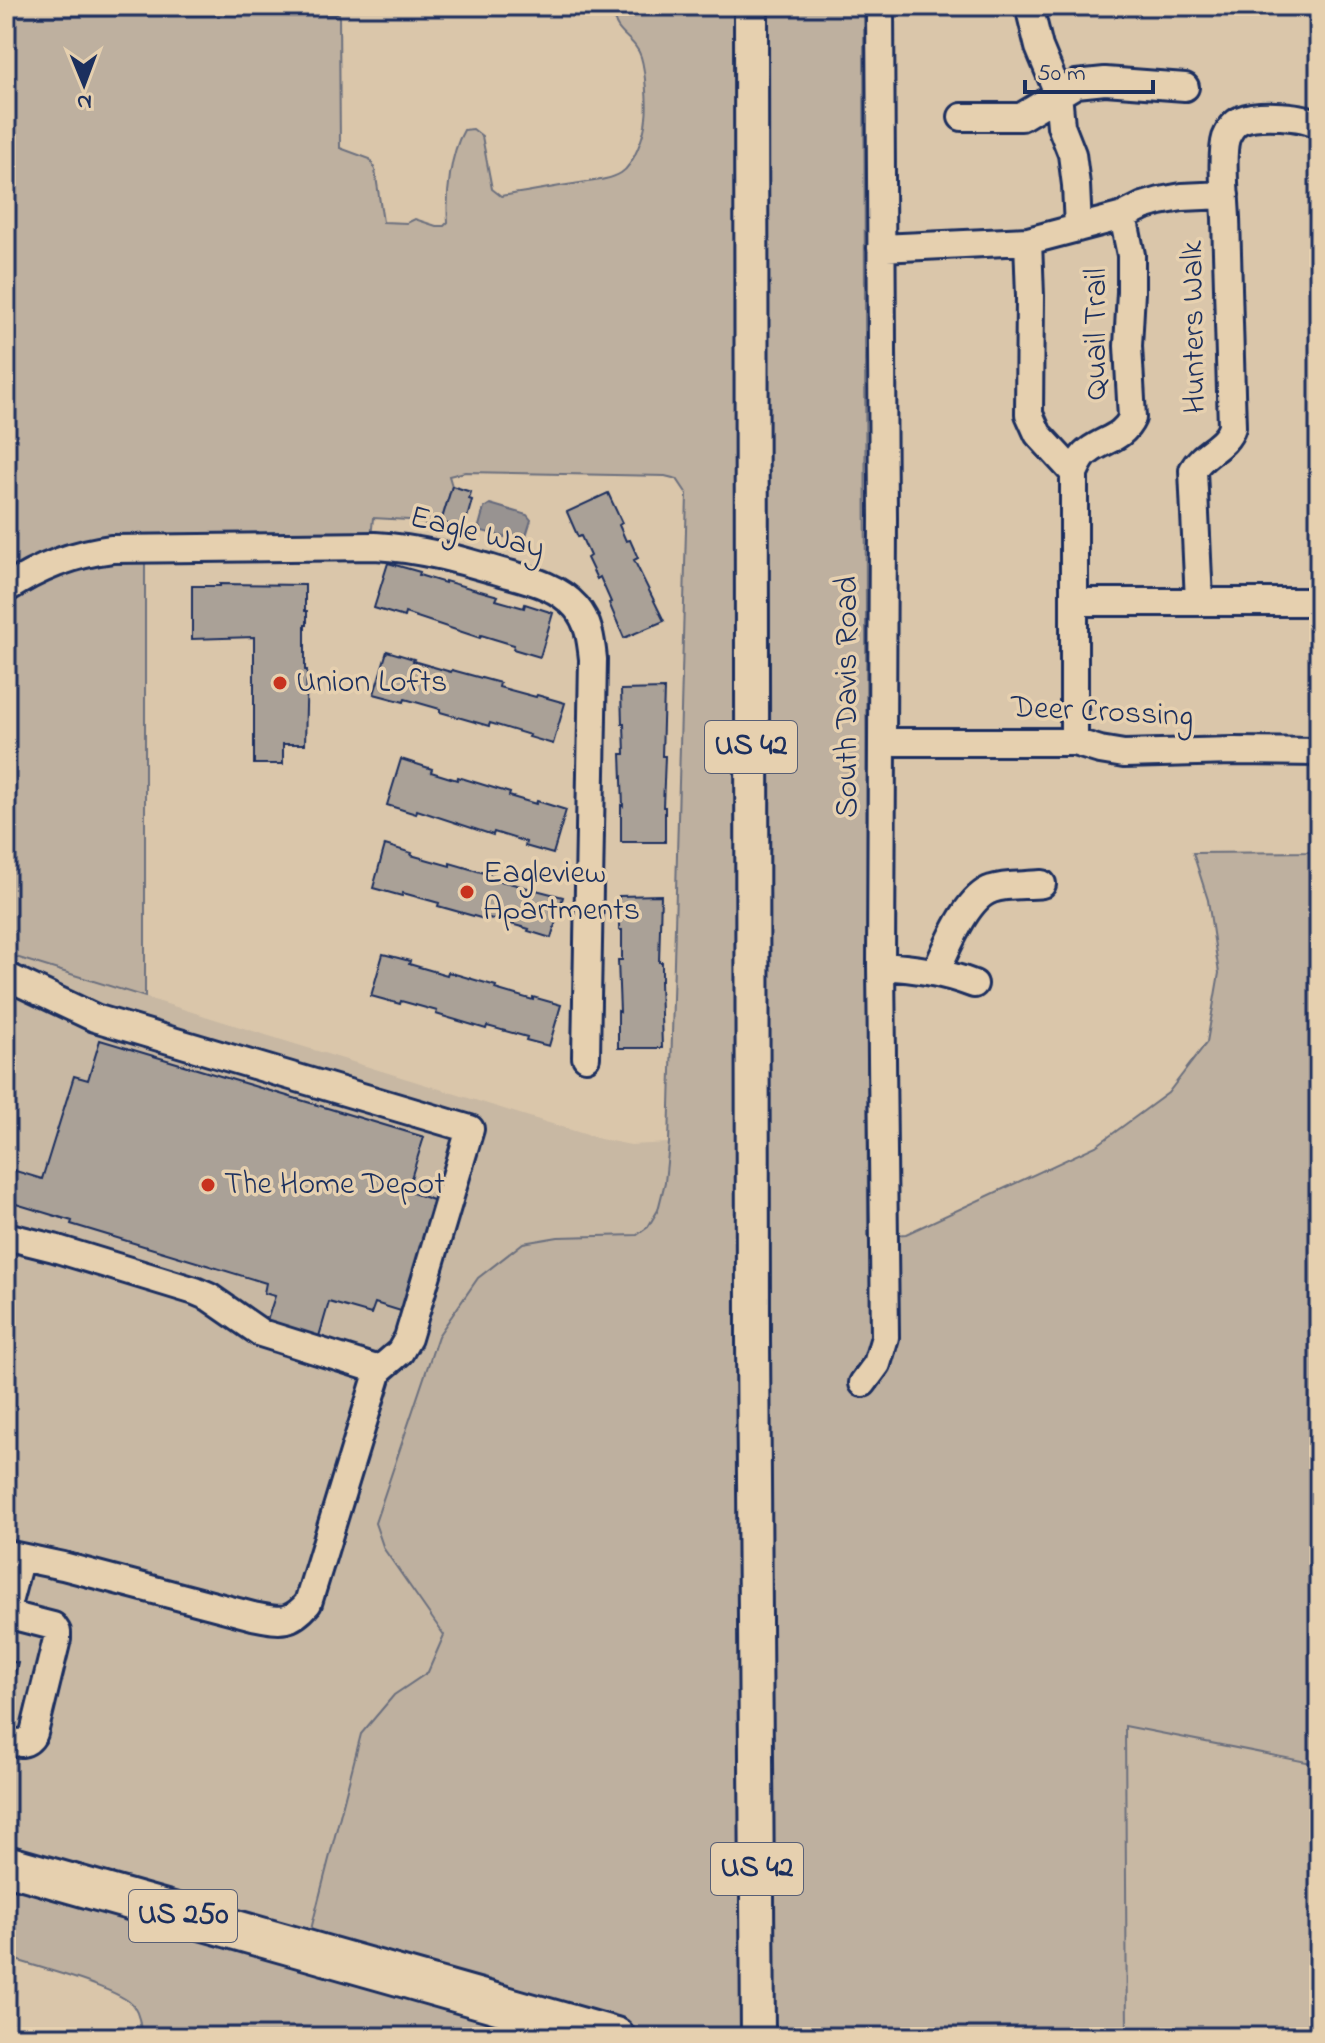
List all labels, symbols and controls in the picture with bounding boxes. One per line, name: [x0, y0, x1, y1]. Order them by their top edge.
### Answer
north arrow: [44, 44, 124, 124]
scale bar: [1025, 44, 1153, 94]
text: 50 m: [1037, 57, 1086, 92]
text: N: [77, 85, 92, 117]
street label: Hunters Walk: [1170, 239, 1220, 414]
street label: Quail Trail: [1074, 268, 1121, 400]
street label: Eagle Way: [405, 495, 549, 573]
street label: South Davis Road: [825, 576, 872, 818]
place label: Union Lofts: [296, 660, 447, 707]
marker: Union Lofts: [271, 674, 289, 692]
street label: Deer Crossing: [1009, 685, 1194, 741]
road number: US 42: [705, 721, 797, 773]
place label: Eagleview Apartments: [483, 851, 640, 935]
marker: Eagleview Apartments: [458, 883, 476, 901]
place label: The Home Depot: [224, 1162, 445, 1209]
marker: The Home Depot: [199, 1176, 217, 1194]
road number: US 42: [711, 1843, 803, 1895]
road number: US 250: [129, 1890, 237, 1942]

